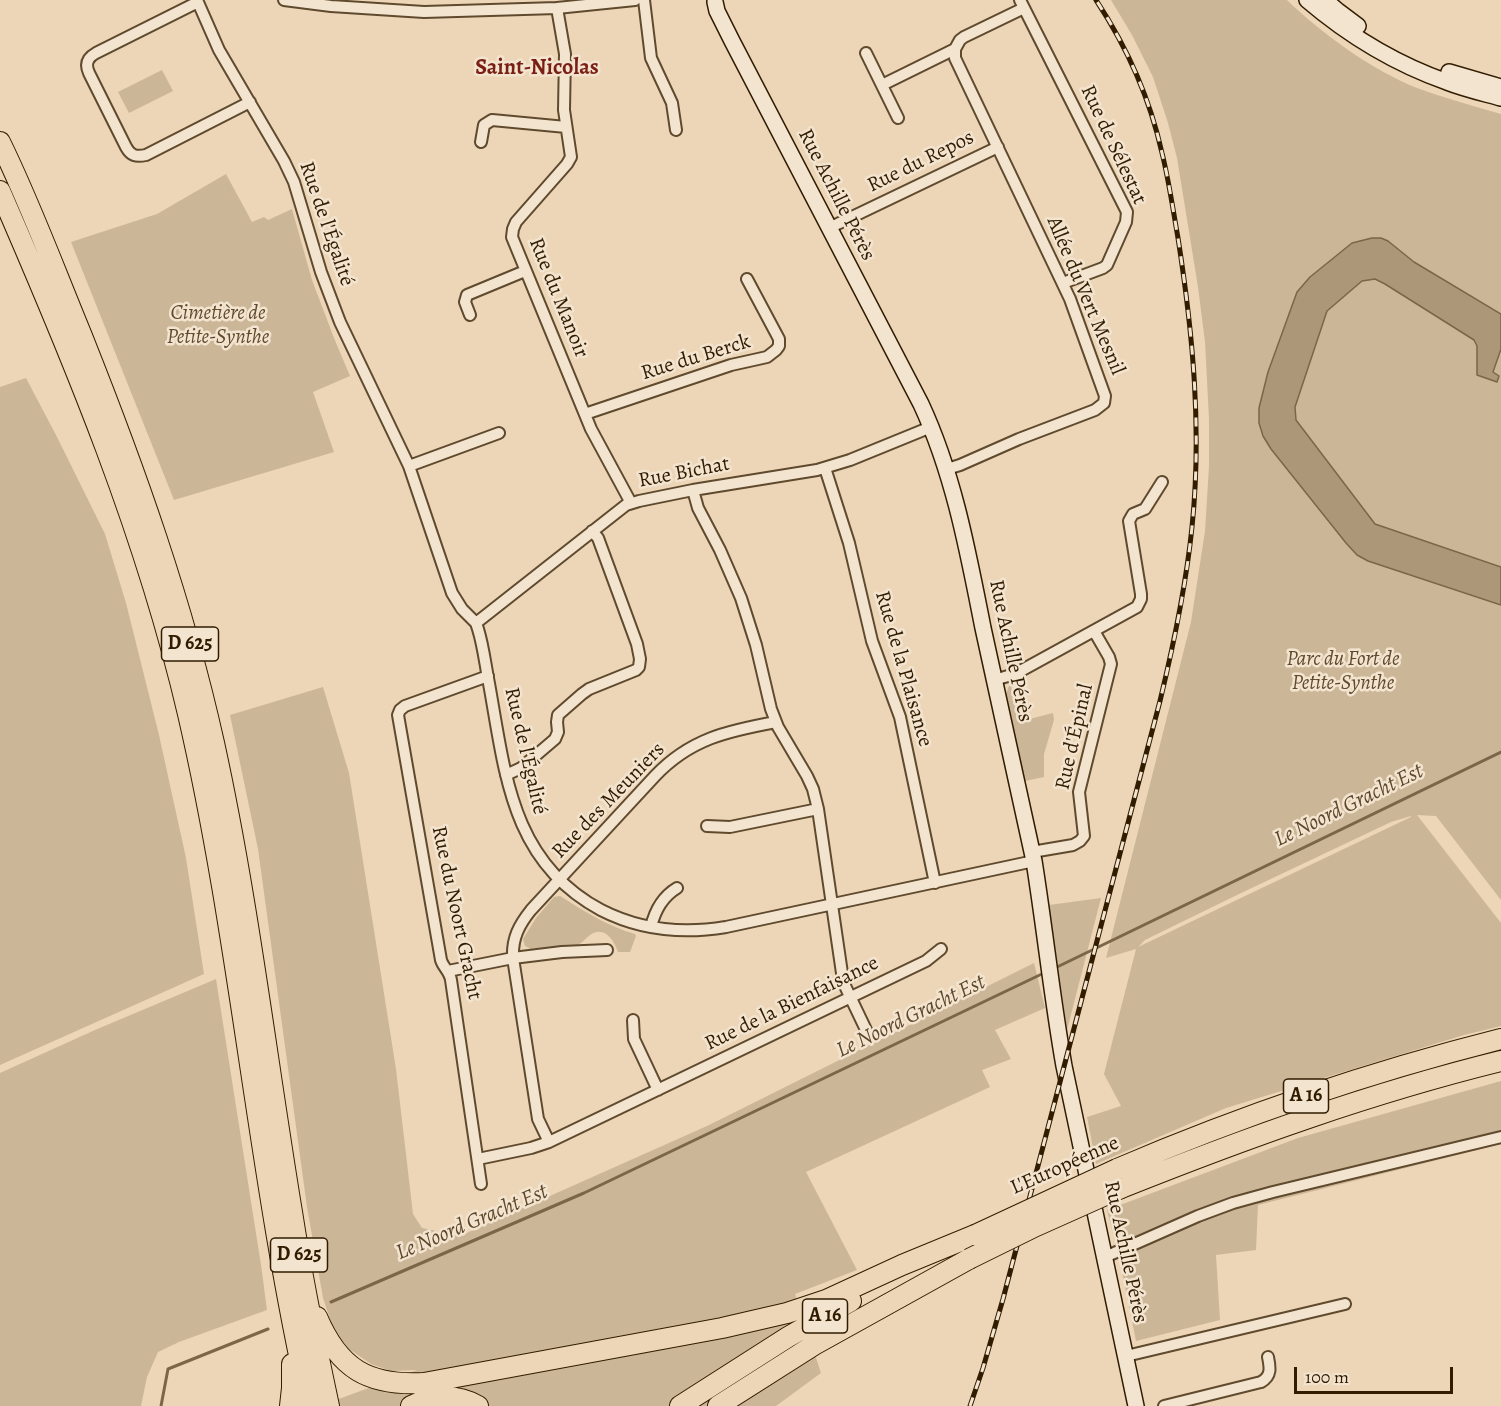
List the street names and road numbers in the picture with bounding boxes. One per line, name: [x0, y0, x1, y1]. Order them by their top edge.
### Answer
street label: Rue de Sélestat: [1074, 81, 1152, 209]
street label: Rue Achille Pérès: [792, 125, 880, 265]
street label: Rue du Repos: [864, 125, 978, 199]
street label: Rue de l'Égalité: [293, 159, 359, 289]
street label: Allée du Vert Mesnil: [1040, 213, 1130, 379]
street label: Rue du Manoir: [522, 234, 594, 362]
street label: Rue du Berck: [638, 329, 754, 387]
street label: Rue Bichat: [636, 452, 732, 494]
street label: Rue Achille Pérès: [983, 578, 1037, 724]
street label: Rue de la Plaisance: [869, 588, 937, 750]
road number: D 625: [162, 627, 219, 661]
street label: Rue d'Épinal: [1051, 682, 1099, 792]
street label: Rue de l'Égalité: [498, 685, 552, 817]
street label: Rue des Meuniers: [547, 738, 671, 864]
street label: Rue du Noort Gracht: [425, 824, 487, 1002]
street label: Rue de la Bienfaisance: [701, 951, 883, 1057]
road number: A 16: [1284, 1079, 1328, 1113]
street label: L'Européenne: [1007, 1131, 1123, 1201]
street label: Rue Achille Pérès: [1098, 1179, 1152, 1325]
road number: D 625: [270, 1238, 328, 1272]
road number: A 16: [802, 1299, 848, 1333]

